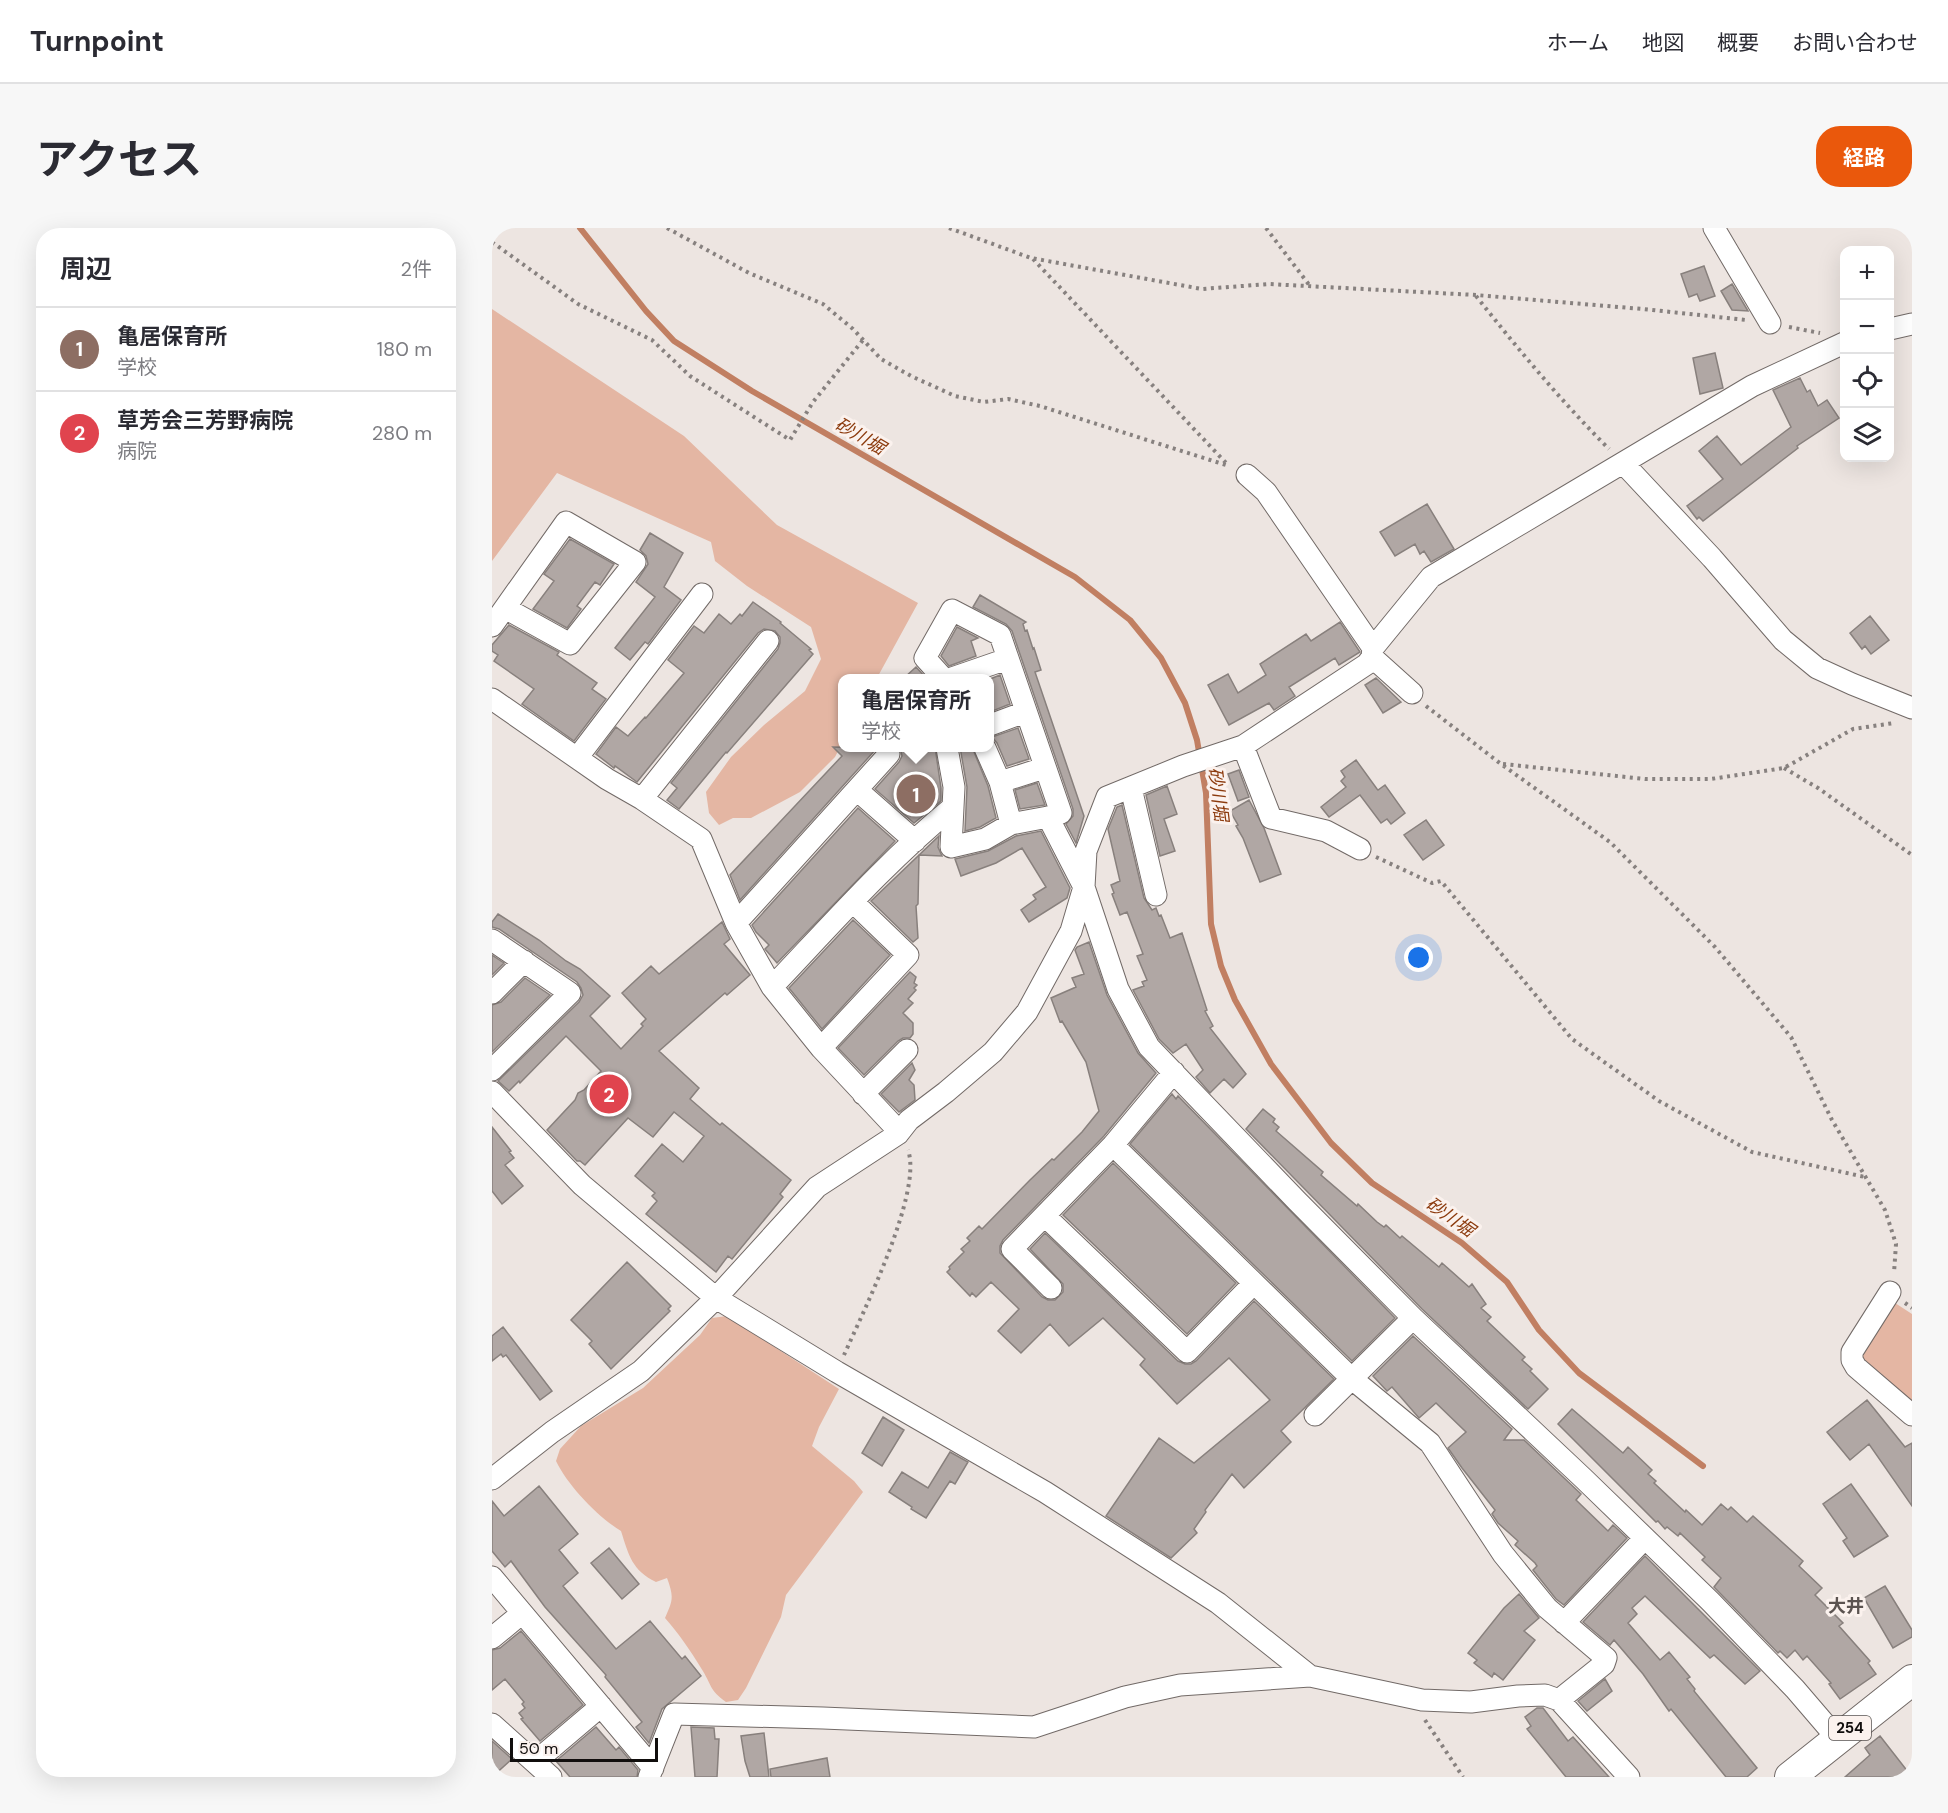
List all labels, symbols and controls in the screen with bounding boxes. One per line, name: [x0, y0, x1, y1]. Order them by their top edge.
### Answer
text: Turnpoint: [30, 23, 164, 60]
text: ホーム: [1547, 29, 1609, 57]
text: 地図: [1642, 29, 1684, 57]
text: 概要: [1717, 29, 1759, 57]
text: お問い合わせ: [1792, 29, 1918, 57]
button: 経路: [1816, 126, 1912, 187]
text: アクセス: [36, 132, 202, 187]
map controls: [1840, 246, 1894, 462]
button: +: [1840, 246, 1894, 300]
text: 周辺: [60, 252, 112, 286]
text: 2件: [400, 256, 432, 282]
button: −: [1840, 300, 1894, 354]
text: 亀居保育所: [117, 322, 227, 351]
text: 1: [76, 336, 83, 362]
text: 180 m: [377, 336, 432, 362]
text: 学校: [117, 354, 157, 380]
button: locate: [1840, 354, 1894, 408]
text: 草芳会三芳野病院: [117, 406, 293, 435]
button: layers: [1840, 408, 1894, 462]
water label: 砂川堀: [831, 412, 892, 461]
text: 2: [74, 420, 85, 446]
text: 280 m: [372, 420, 432, 446]
text: 病院: [117, 438, 157, 464]
popup: [838, 674, 994, 752]
text: 亀居保育所: [861, 686, 971, 715]
text: 学校: [861, 718, 901, 744]
water label: 砂川堀: [1203, 766, 1234, 825]
pin: 1: [896, 772, 936, 816]
your location: [1404, 943, 1433, 972]
pin: 2: [590, 1072, 628, 1116]
water label: 砂川堀: [1421, 1192, 1481, 1244]
district label: 大井: [1828, 1594, 1864, 1618]
road number: 254: [1829, 1716, 1871, 1740]
scale bar: [510, 1735, 658, 1762]
text: 50 m: [519, 1738, 558, 1759]

